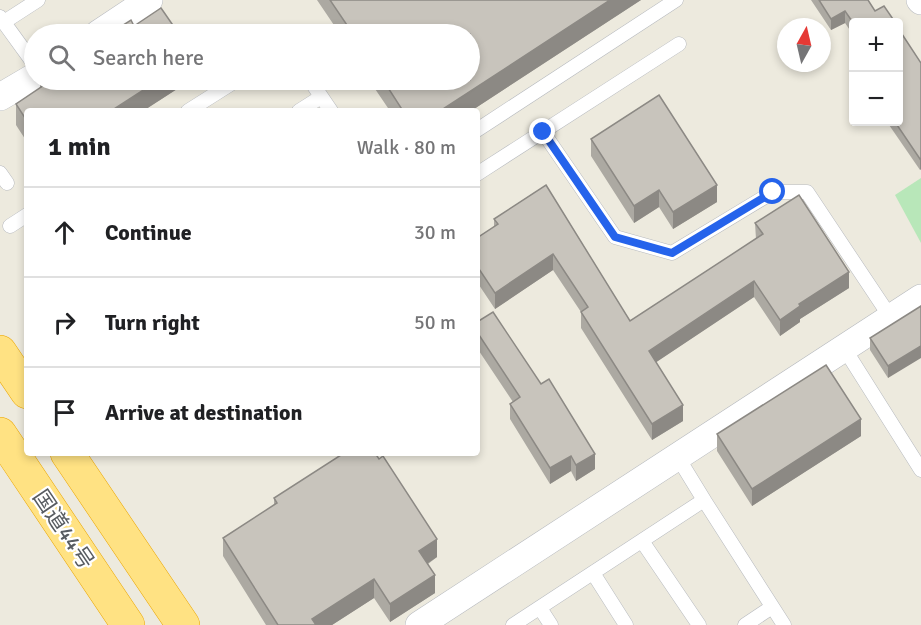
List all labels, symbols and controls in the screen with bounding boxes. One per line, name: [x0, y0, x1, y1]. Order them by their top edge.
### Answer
north arrow: [777, 18, 831, 72]
map controls: [849, 18, 903, 126]
button: +: [849, 18, 903, 72]
search box: [24, 24, 480, 90]
icon: search: [45, 41, 78, 74]
text: Search here: [93, 44, 204, 71]
button: −: [849, 72, 903, 126]
route end: [529, 118, 555, 144]
text: 1 min: [48, 131, 111, 163]
text: Walk · 80 m: [357, 135, 456, 160]
route start: [759, 178, 785, 204]
icon: ahead: [48, 216, 81, 249]
text: Continue: [105, 219, 192, 246]
text: 30 m: [414, 220, 456, 245]
icon: right: [48, 306, 81, 339]
text: Turn right: [105, 309, 200, 336]
text: 50 m: [414, 310, 456, 335]
icon: arrive: [48, 396, 81, 429]
text: Arrive at destination: [105, 399, 302, 426]
street label: 国道44号: [27, 485, 100, 574]

